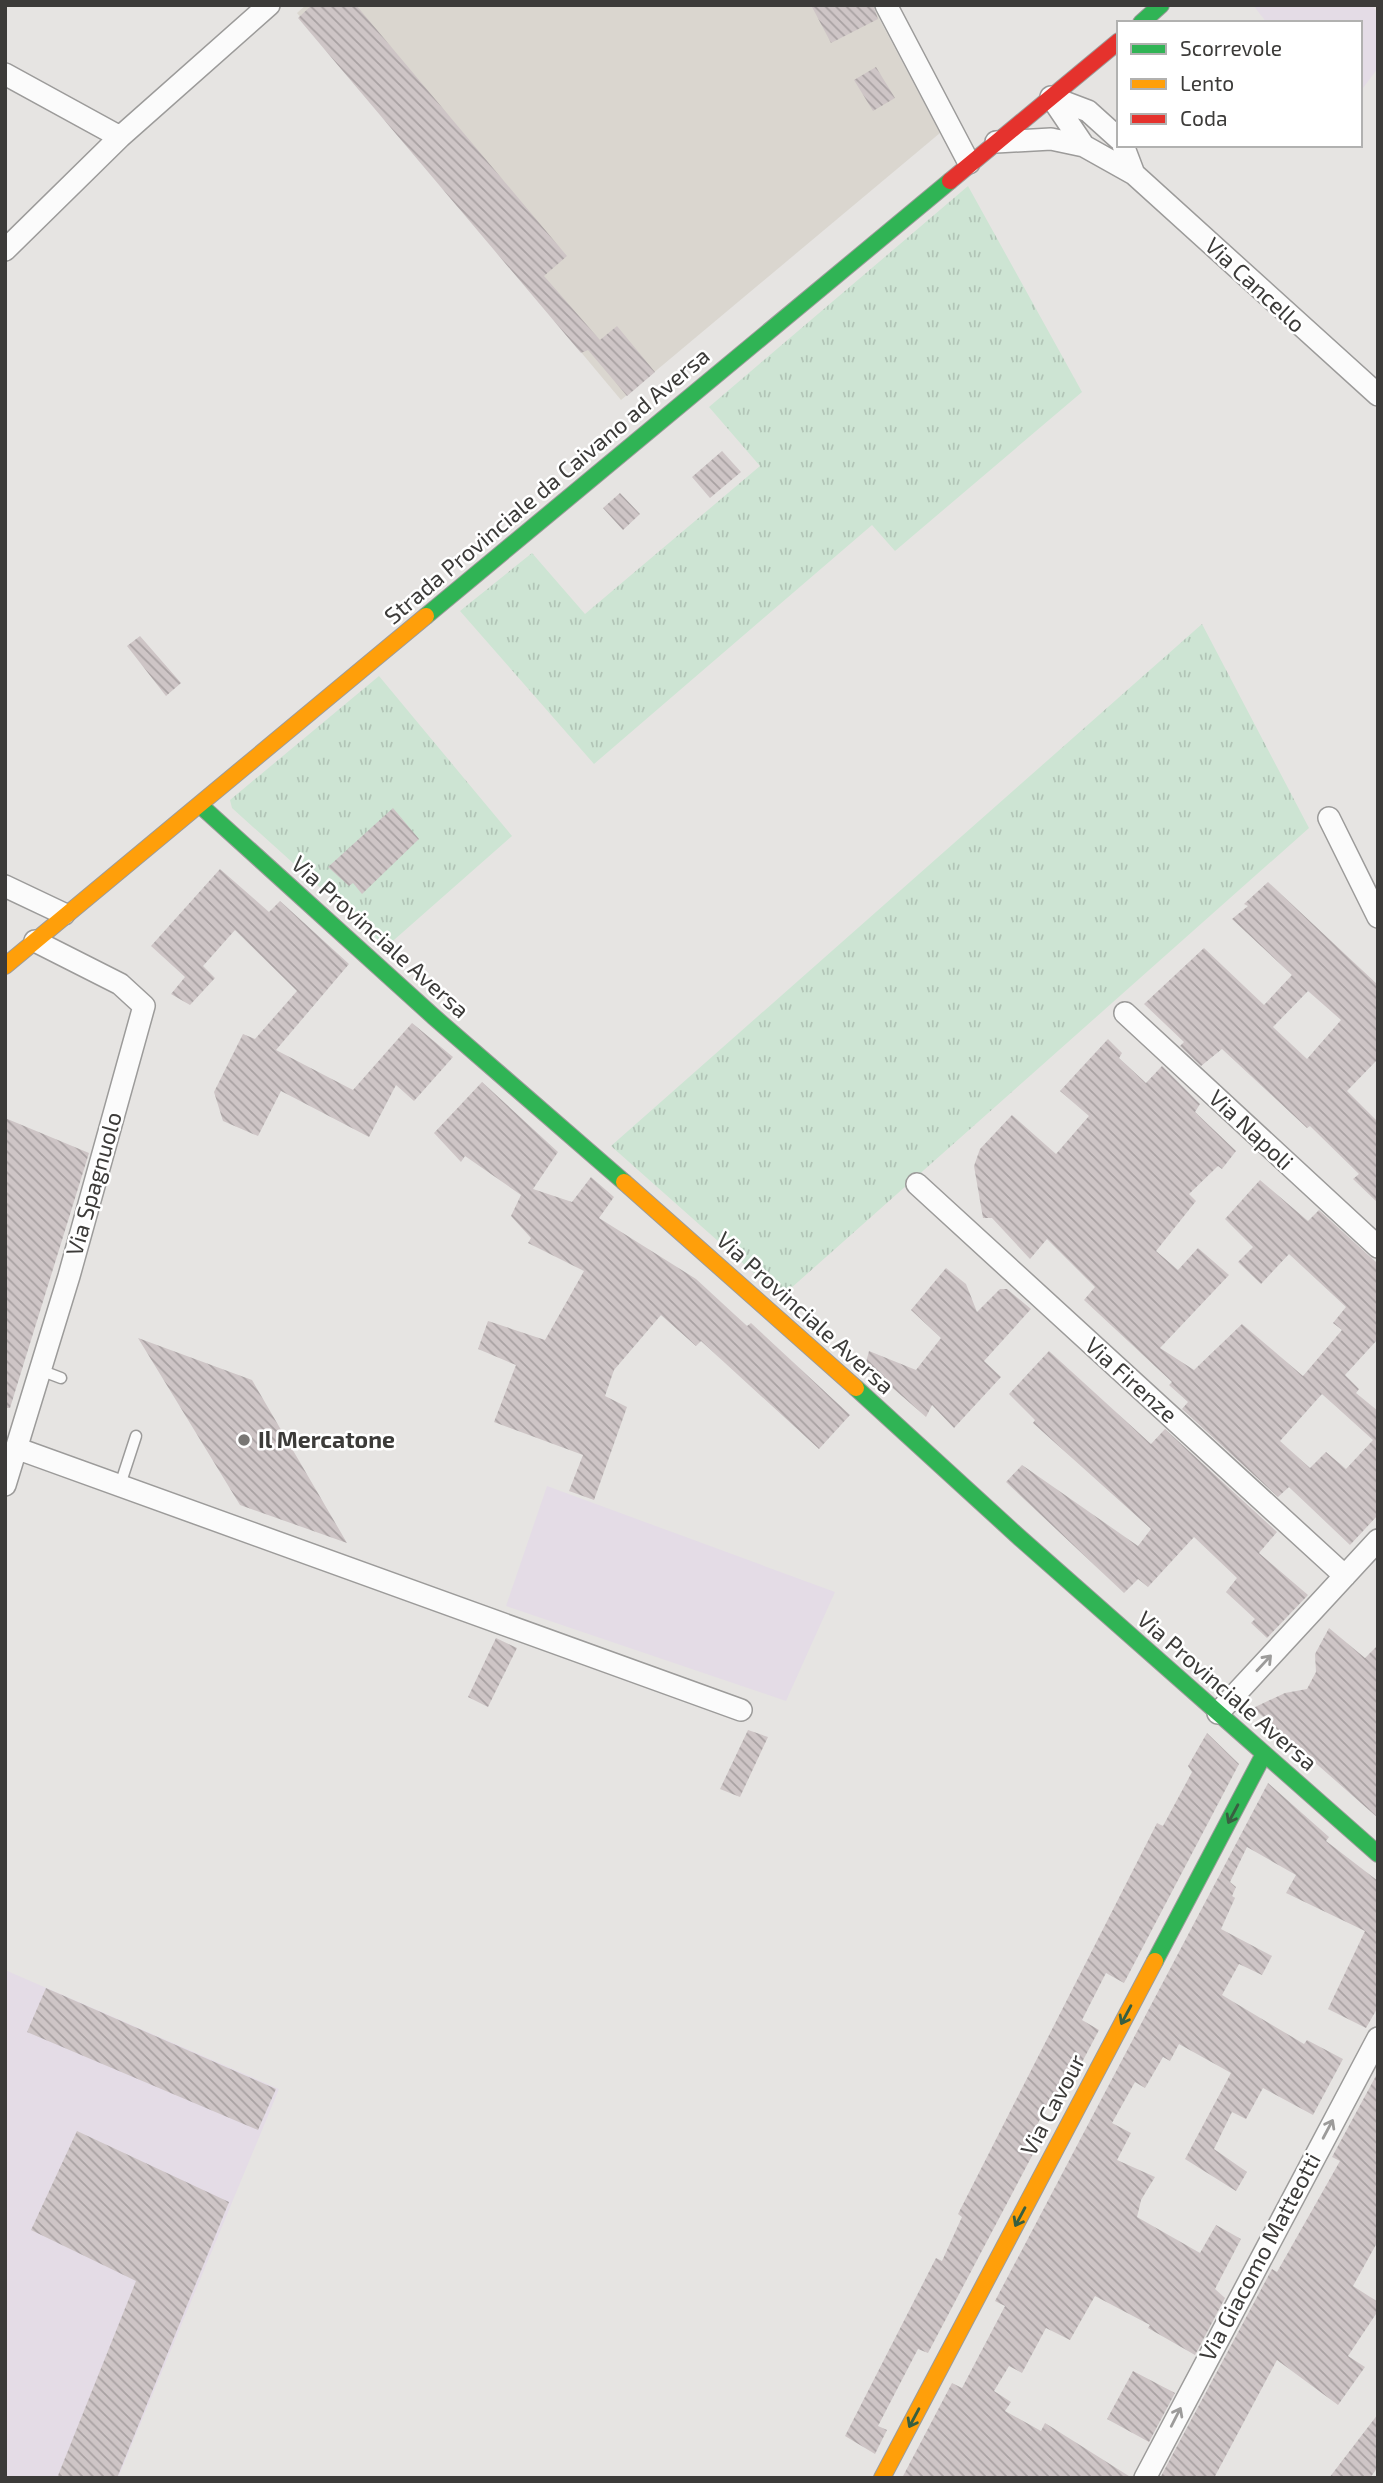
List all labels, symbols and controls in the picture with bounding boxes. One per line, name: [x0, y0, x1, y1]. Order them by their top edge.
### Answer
legend: [1117, 21, 1362, 147]
text: Scorrevole: [1180, 35, 1282, 60]
text: Lento: [1180, 70, 1234, 95]
text: Coda: [1180, 105, 1227, 130]
street label: Via Cancello: [1200, 231, 1312, 338]
street label: Strada Provinciale da Caivano ad Aversa: [378, 341, 715, 630]
street label: Via Provinciale Aversa: [286, 849, 475, 1023]
street label: Via Napoli: [1204, 1083, 1300, 1175]
street label: Via Spagnuolo: [59, 1108, 127, 1259]
street label: Via Provinciale Aversa: [711, 1225, 900, 1399]
street label: Via Firenze: [1080, 1331, 1183, 1428]
place label: Il Mercatone: [258, 1425, 395, 1453]
marker: Il Mercatone: [236, 1432, 252, 1448]
street label: Via Provinciale Aversa: [1132, 1604, 1323, 1776]
one-way arrow: [1256, 1655, 1273, 1672]
one-way arrow: [1225, 1803, 1239, 1824]
one-way arrow: [1119, 2005, 1133, 2025]
street label: Via Cavour: [1014, 2049, 1090, 2160]
one-way arrow: [1322, 2120, 1336, 2140]
street label: Via Giacomo Matteotti: [1192, 2148, 1326, 2365]
one-way arrow: [1013, 2206, 1027, 2226]
one-way arrow: [907, 2407, 920, 2428]
one-way arrow: [1170, 2407, 1183, 2428]

